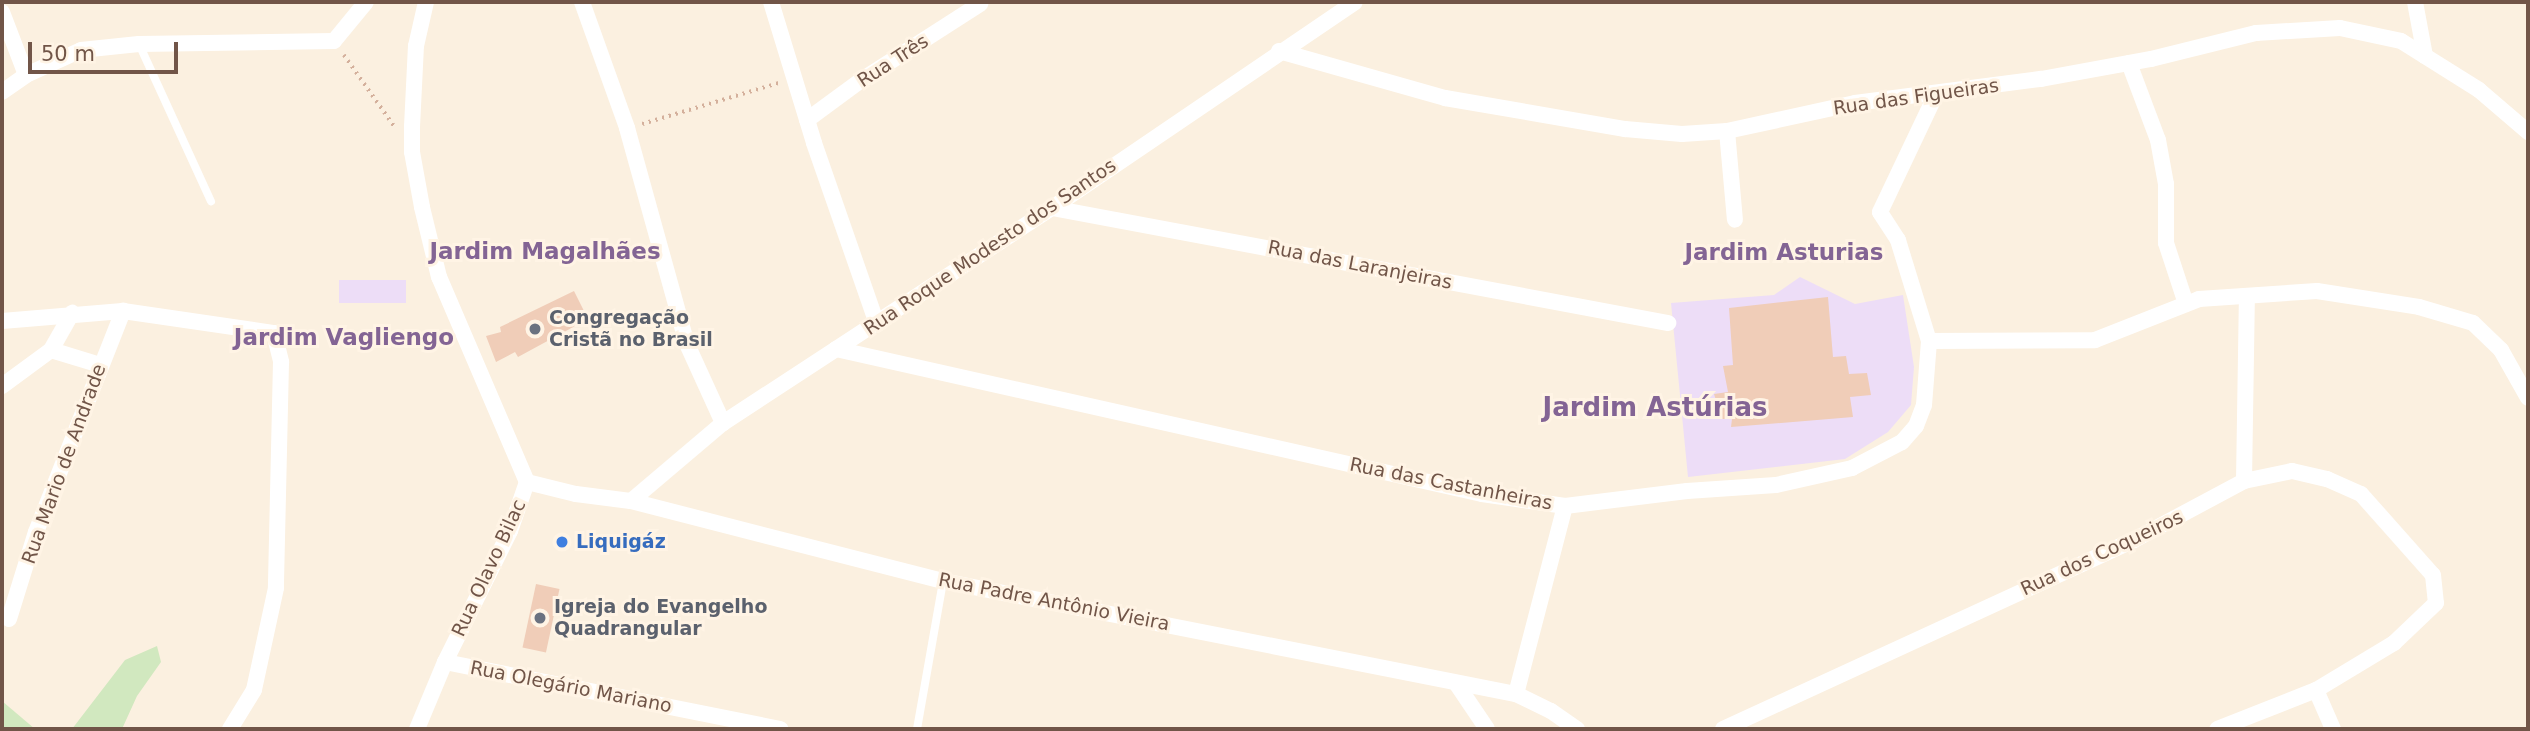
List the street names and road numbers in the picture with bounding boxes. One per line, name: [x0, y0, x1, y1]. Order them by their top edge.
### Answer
street label: Rua Três: [853, 30, 933, 92]
street label: Rua das Figueiras: [1832, 74, 2000, 120]
street label: Rua Roque Modesto dos Santos: [860, 154, 1120, 340]
street label: Rua das Laranjeiras: [1266, 236, 1454, 294]
street label: Rua Mario de Andrade: [17, 361, 111, 567]
street label: Rua das Castanheiras: [1348, 453, 1554, 515]
street label: Rua Olavo Bilac: [447, 496, 531, 640]
street label: Rua dos Coqueiros: [2017, 505, 2187, 601]
street label: Rua Padre Antônio Vieira: [937, 568, 1171, 636]
street label: Rua Olegário Mariano: [468, 656, 674, 718]

